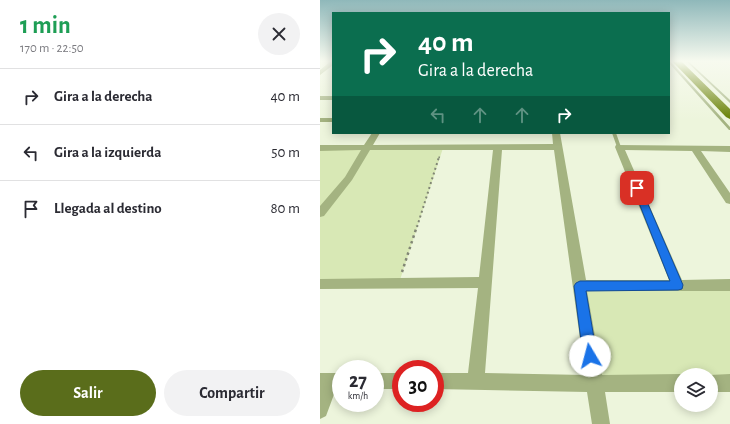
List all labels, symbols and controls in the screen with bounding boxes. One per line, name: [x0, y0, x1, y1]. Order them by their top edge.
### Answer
button: close: [258, 13, 300, 55]
text: 1 min: [20, 14, 71, 38]
icon: right: [352, 28, 404, 80]
text: 40 m: [418, 29, 474, 57]
text: 170 m · 22:50: [20, 42, 84, 55]
text: Gira a la derecha: [418, 62, 533, 80]
icon: right: [20, 86, 42, 108]
text: Gira a la derecha: [54, 89, 153, 104]
text: 40 m: [270, 89, 300, 104]
icon: left: [427, 104, 449, 126]
icon: ahead: [469, 104, 491, 126]
icon: ahead: [511, 104, 533, 126]
icon: right: [553, 104, 575, 126]
icon: left: [20, 142, 42, 164]
text: Gira a la izquierda: [54, 145, 161, 160]
text: 50 m: [271, 145, 300, 160]
pin: [620, 171, 654, 205]
icon: arrive: [626, 177, 648, 199]
icon: arrive: [20, 198, 42, 220]
text: Llegada al destino: [54, 201, 162, 216]
text: 80 m: [270, 201, 300, 216]
position arrow: [569, 335, 611, 377]
speed limit sign: 30: [392, 360, 444, 412]
map controls: [674, 368, 718, 412]
button: layers: [674, 368, 718, 412]
button: Salir: [20, 370, 156, 416]
button: Compartir: [164, 370, 300, 416]
text: 27: [349, 371, 367, 391]
text: km/h: [348, 391, 368, 401]

